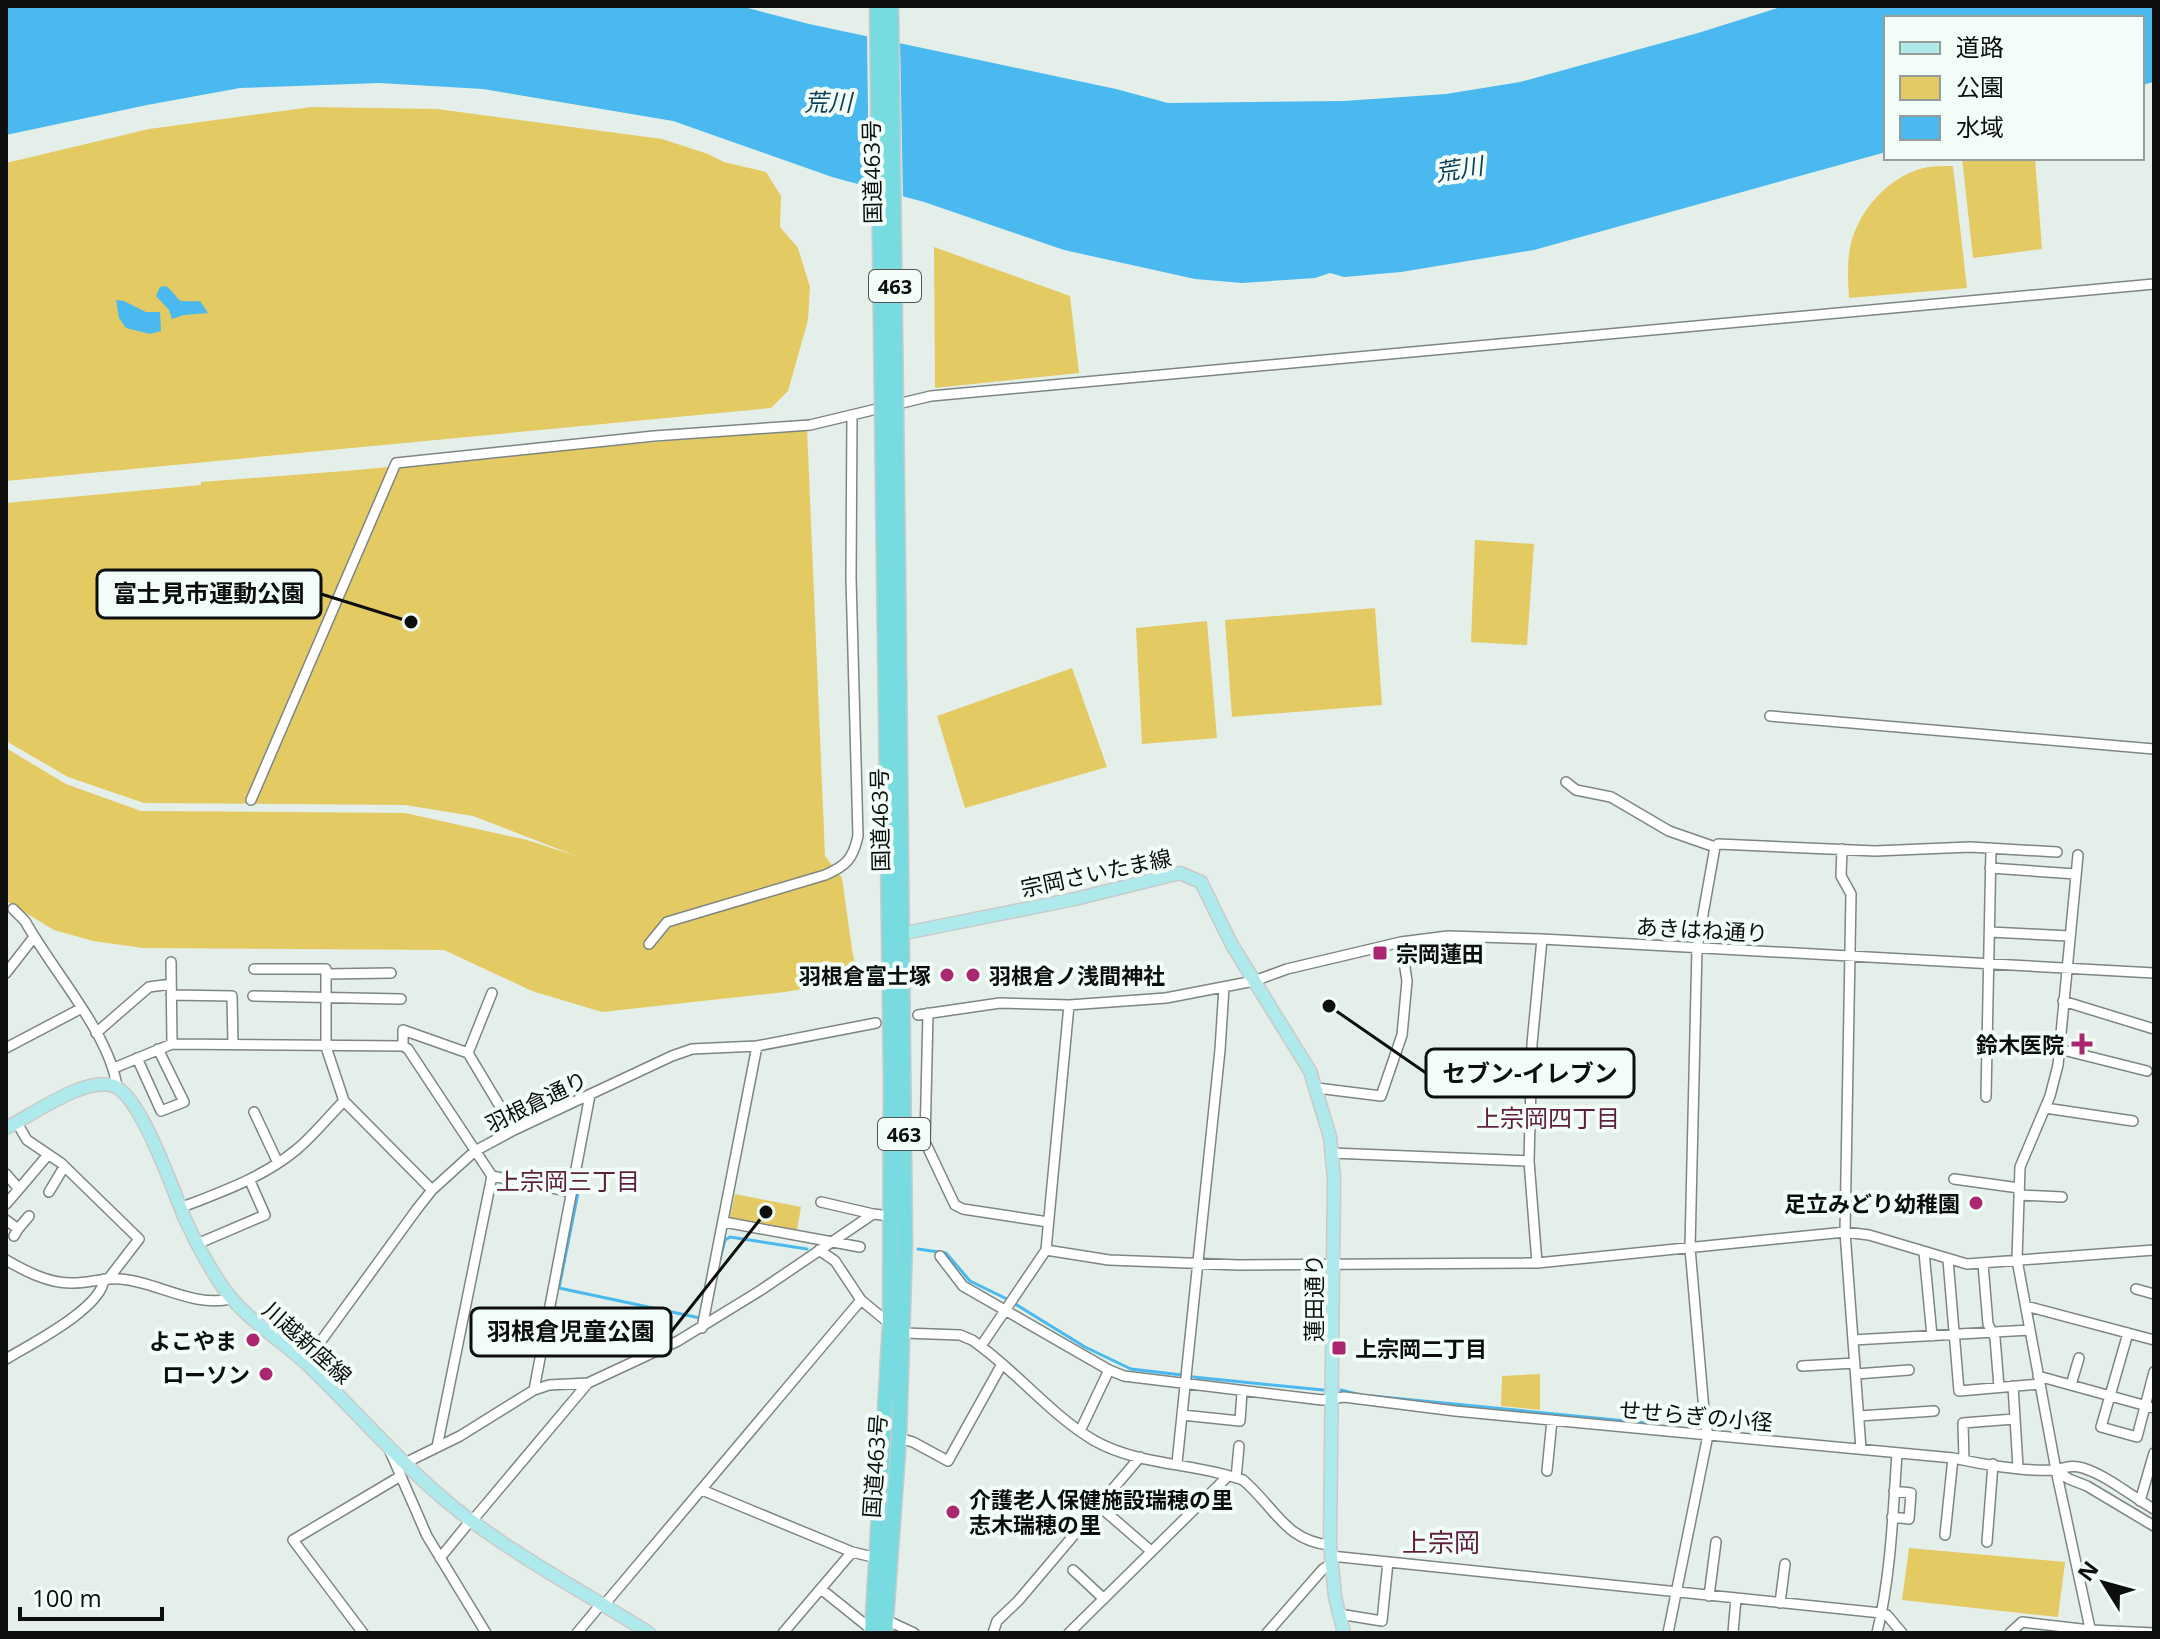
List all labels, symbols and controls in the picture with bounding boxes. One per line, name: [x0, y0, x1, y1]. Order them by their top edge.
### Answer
legend: [1884, 16, 2144, 160]
text: 道路: [1956, 30, 2004, 63]
text: 公園: [1956, 70, 2004, 103]
water label: 荒川: [804, 85, 855, 118]
text: 水域: [1956, 110, 2004, 143]
street label: 国道463号: [855, 120, 887, 224]
water label: 荒川: [1433, 147, 1488, 188]
road number: 463: [869, 270, 921, 302]
callout: 富士見市運動公園: [97, 570, 321, 618]
text: 富士見市運動公園: [113, 576, 305, 609]
street label: 国道463号: [863, 768, 895, 872]
street label: 宗岡さいたま線: [1018, 841, 1174, 903]
street label: あきはね通り: [1635, 911, 1769, 947]
place label: 宗岡蓮田: [1396, 938, 1484, 968]
marker: 宗岡蓮田: [1371, 944, 1389, 962]
place label: 羽根倉富士塚: [799, 960, 931, 990]
place label: 羽根倉ノ浅間神社: [989, 960, 1165, 990]
marker: 羽根倉富士塚: [938, 966, 956, 984]
marker: 羽根倉ノ浅間神社: [964, 966, 982, 984]
place label: 鈴木医院: [1976, 1029, 2064, 1059]
marker: 鈴木医院: [2071, 1033, 2093, 1055]
callout: セブン-イレブン: [1426, 1049, 1634, 1097]
text: セブン-イレブン: [1442, 1056, 1618, 1089]
street label: 羽根倉通り: [480, 1063, 592, 1139]
district label: 上宗岡四丁目: [1476, 1101, 1620, 1134]
road number: 463: [878, 1118, 930, 1150]
district label: 上宗岡三丁目: [496, 1164, 640, 1197]
place label: 足立みどり幼稚園: [1784, 1188, 1960, 1218]
marker: 足立みどり幼稚園: [1967, 1194, 1985, 1212]
street label: 蓮田通り: [1298, 1254, 1328, 1342]
street label: 川越新座線: [257, 1294, 359, 1390]
callout: 羽根倉児童公園: [471, 1308, 671, 1356]
text: 羽根倉児童公園: [487, 1314, 655, 1347]
place label: よこやま: [149, 1325, 237, 1355]
marker: よこやま: [244, 1331, 262, 1349]
place label: 上宗岡二丁目: [1355, 1333, 1487, 1363]
marker: 上宗岡二丁目: [1330, 1339, 1348, 1357]
place label: ローソン: [162, 1359, 250, 1389]
marker: ローソン: [257, 1365, 275, 1383]
street label: せせらぎの小径: [1618, 1393, 1774, 1437]
street label: 国道463号: [855, 1413, 893, 1519]
place label: 介護老人保健施設瑞穂の里 志木瑞穂の里: [969, 1484, 1233, 1539]
marker: 介護老人保健施設瑞穂の里 志木瑞穂の里: [944, 1503, 962, 1521]
district label: 上宗岡: [1402, 1524, 1480, 1560]
north arrow: [2064, 1543, 2144, 1623]
text: N: [2070, 1554, 2105, 1587]
scale bar: [20, 1571, 162, 1621]
text: 100 m: [32, 1581, 102, 1614]

